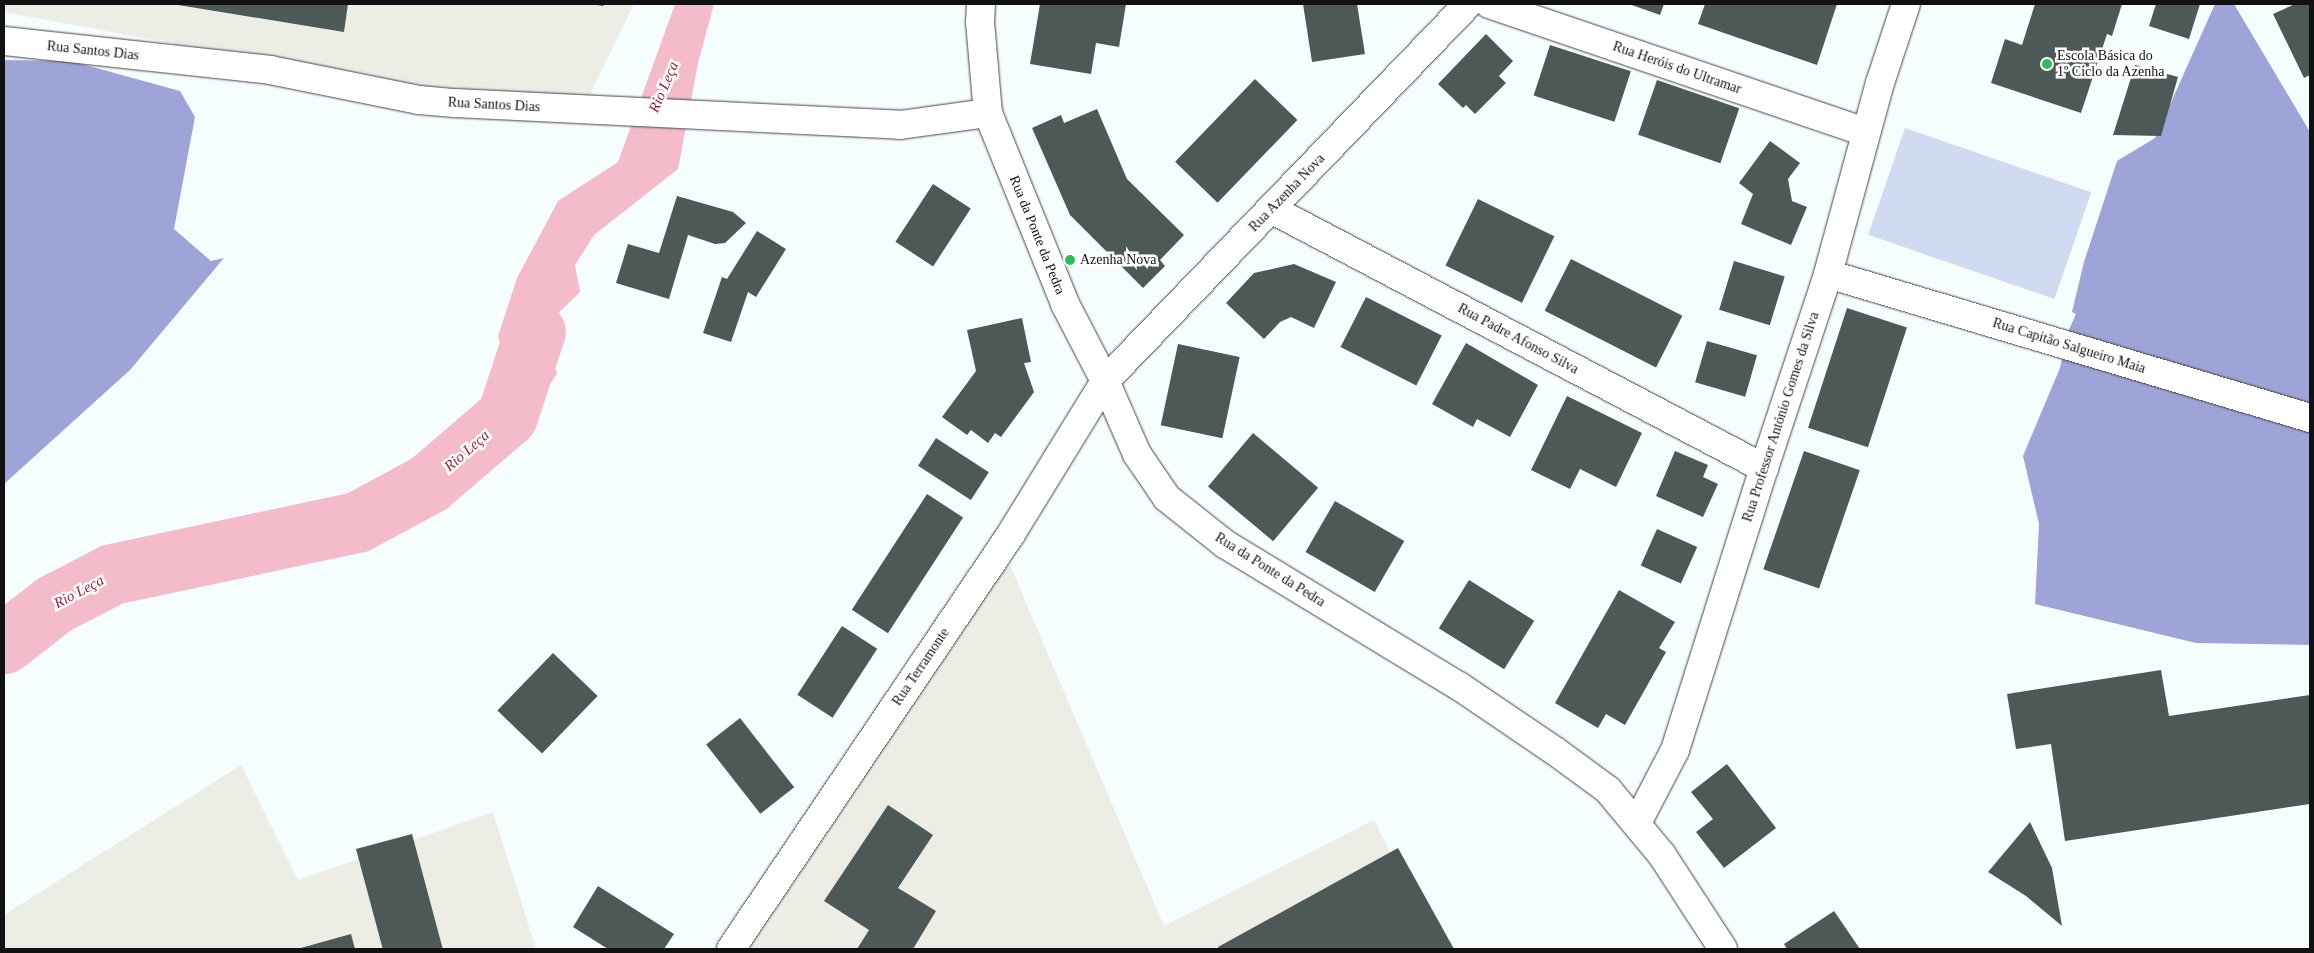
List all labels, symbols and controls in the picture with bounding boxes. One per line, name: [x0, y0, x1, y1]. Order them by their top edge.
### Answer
street label: Rua Santos Dias: [46, 38, 140, 64]
street label: Rua Heróis do Ultramar: [1610, 38, 1744, 98]
place label: Escola Básica do 1º Ciclo da Azenha: [2057, 48, 2165, 80]
marker: Escola Básica do 1º Ciclo da Azenha: [2041, 58, 2053, 70]
water label: Rio Leça: [645, 59, 683, 115]
street label: Rua Santos Dias: [447, 94, 541, 116]
street label: Rua Azenha Nova: [1245, 150, 1329, 236]
street label: Rua da Ponte da Pedra: [1005, 173, 1069, 297]
place label: Azenha Nova: [1080, 252, 1157, 268]
marker: Azenha Nova: [1064, 254, 1076, 266]
street label: Rua Padre Afonso Silva: [1454, 300, 1582, 378]
street label: Rua Professor António Gomes da Silva: [1739, 310, 1823, 524]
street label: Rua Capitão Salgueiro Maia: [1991, 315, 2147, 377]
water label: Rio Leça: [441, 427, 493, 475]
street label: Rua da Ponte da Pedra: [1212, 529, 1328, 611]
water label: Rio Leça: [51, 571, 107, 613]
street label: Rua Terramonte: [889, 625, 953, 709]

